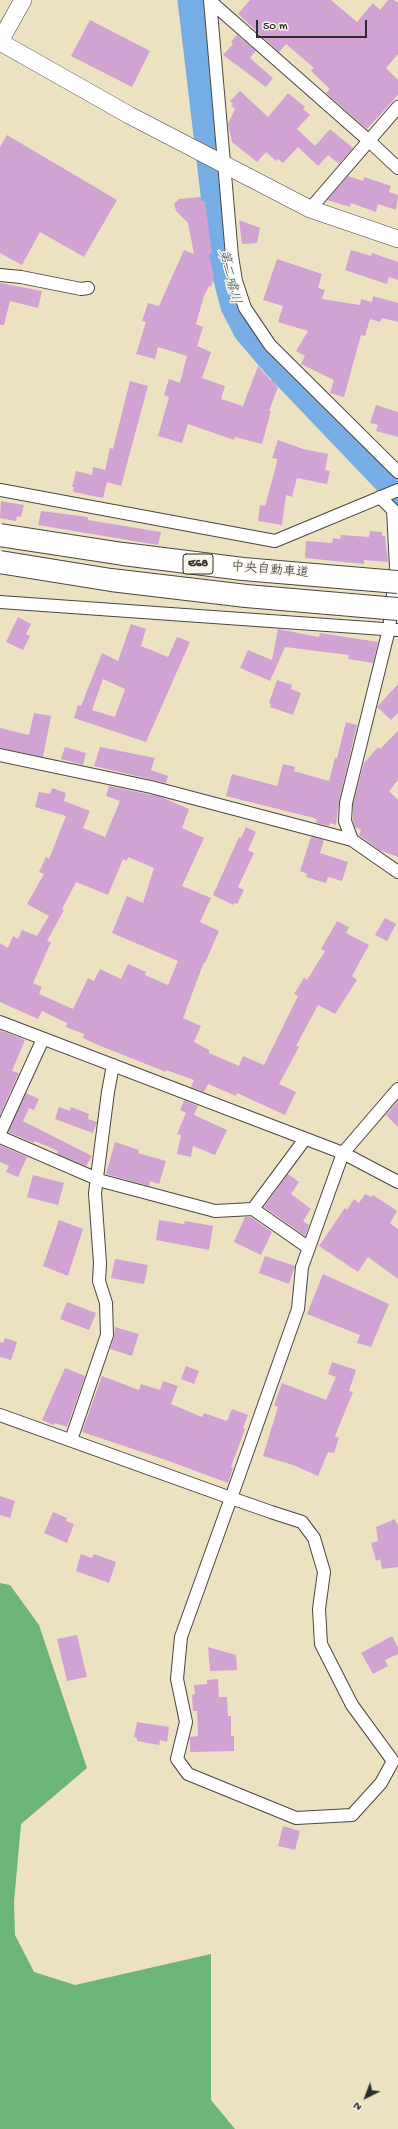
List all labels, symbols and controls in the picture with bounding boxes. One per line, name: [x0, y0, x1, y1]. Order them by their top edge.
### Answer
scale bar: [258, 12, 369, 38]
text: 50 m: [263, 20, 288, 34]
water label: 第二嘯川: [213, 248, 243, 306]
road number: E68: [183, 554, 213, 574]
street label: 中央自動車道: [230, 560, 310, 582]
north arrow: [346, 2077, 386, 2117]
text: N: [351, 2099, 365, 2113]

